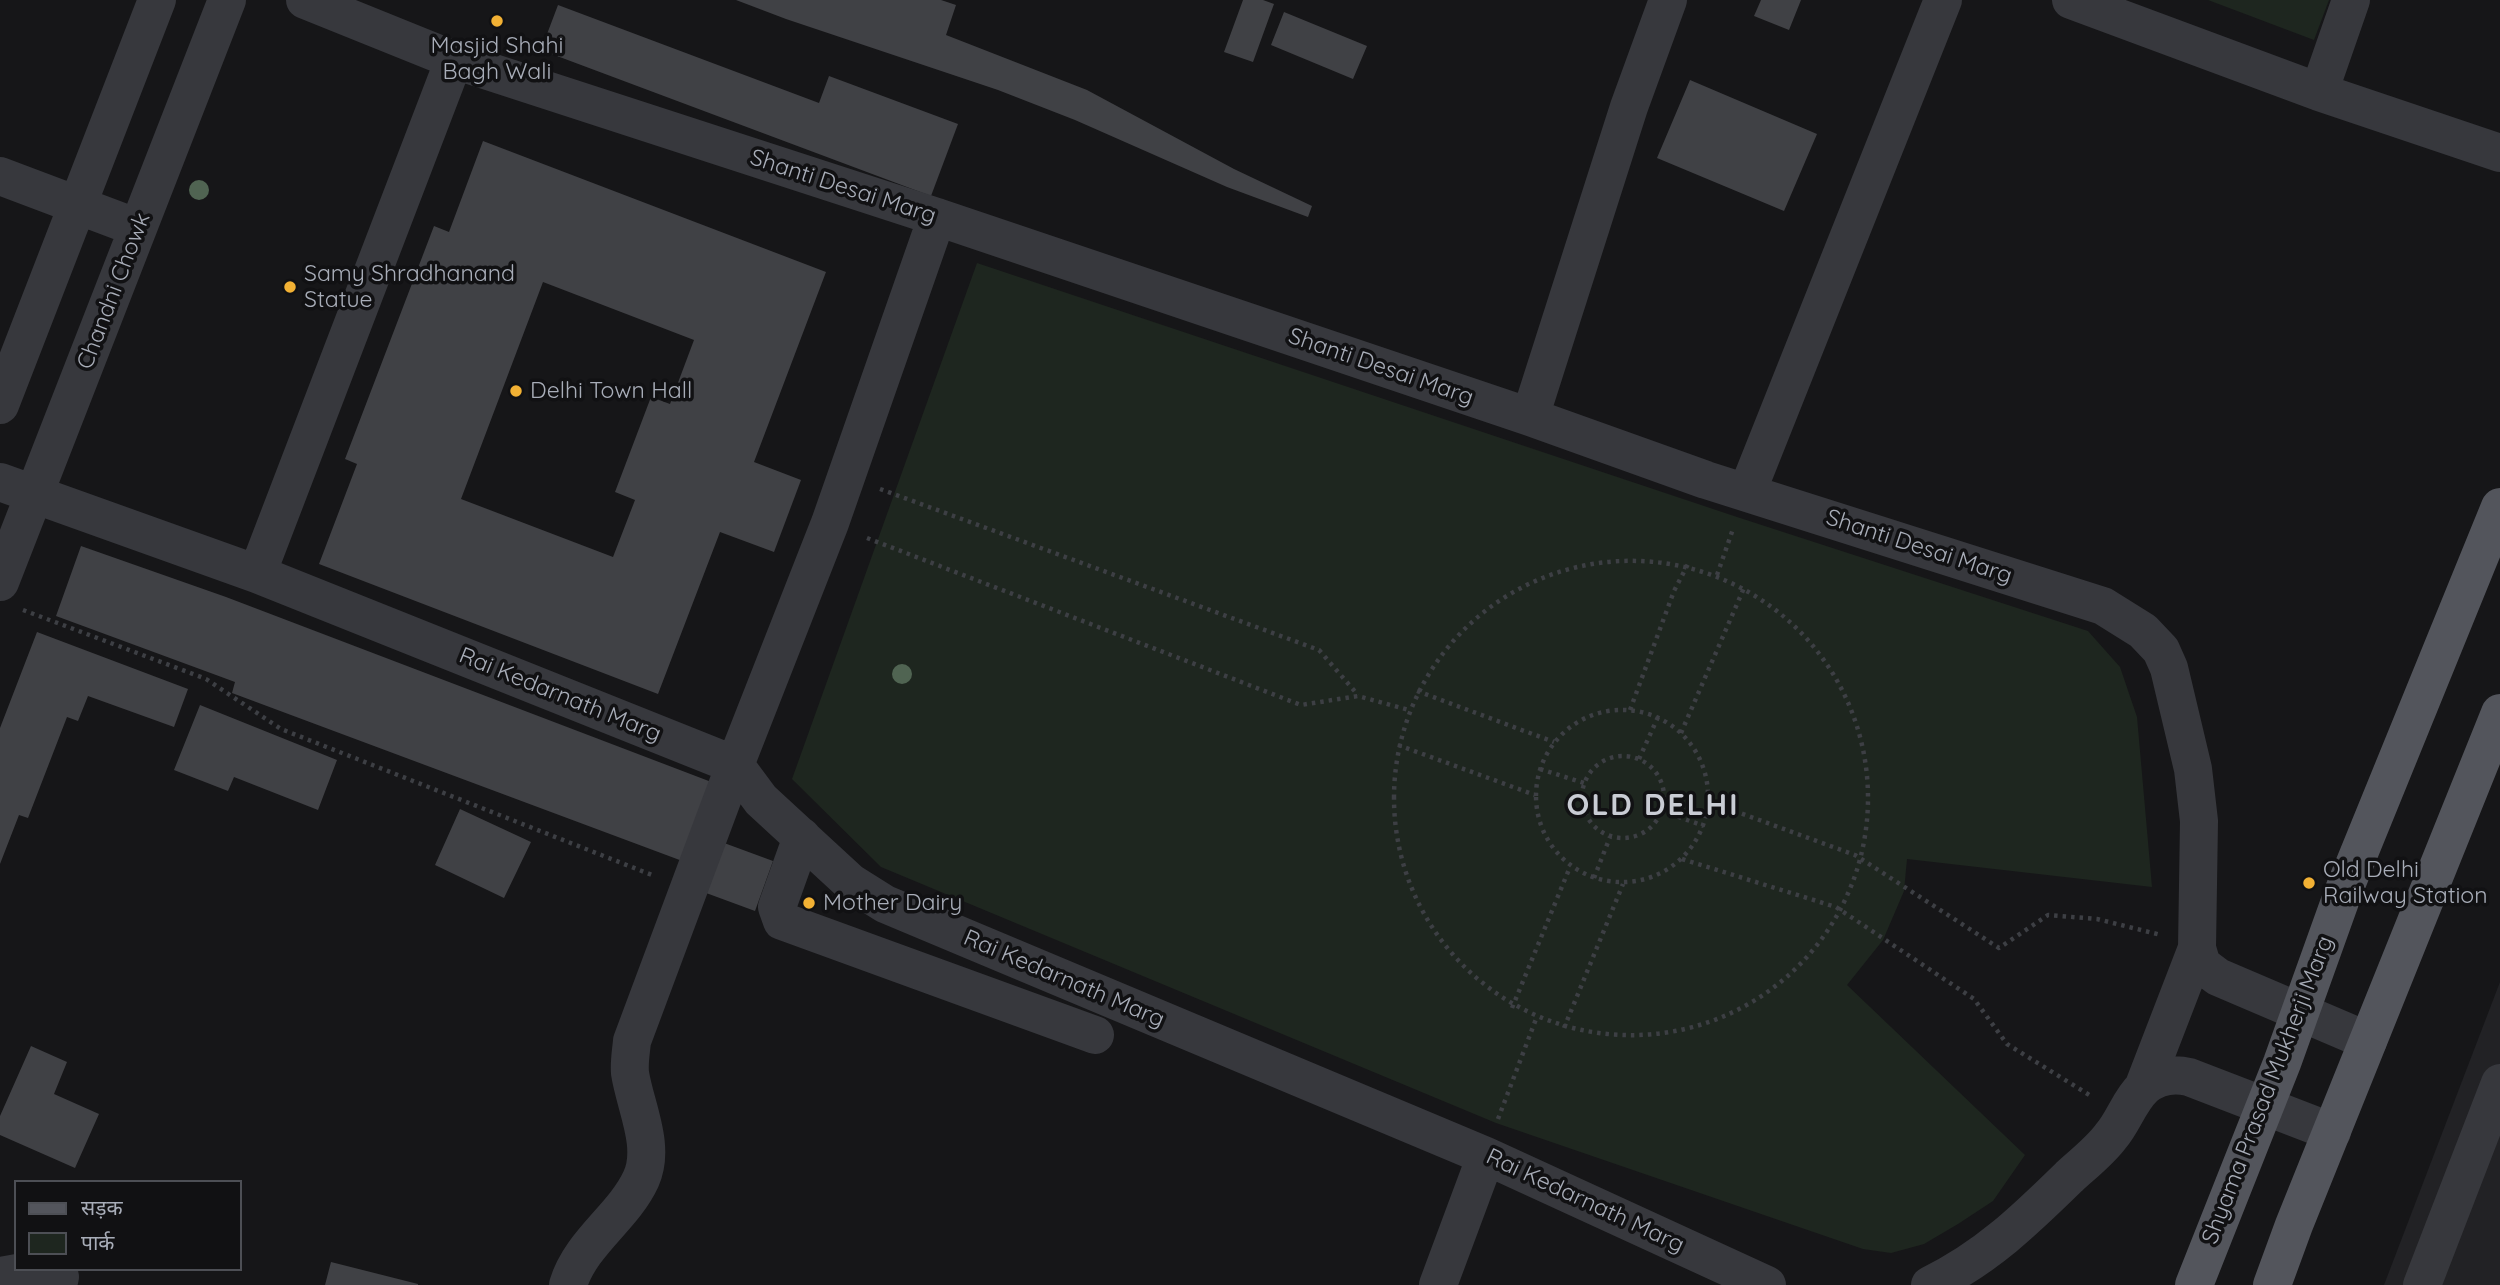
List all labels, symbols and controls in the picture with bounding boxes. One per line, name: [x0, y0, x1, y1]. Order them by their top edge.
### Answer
marker: Masjid Shahi Bagh Wali: [489, 13, 505, 29]
place label: Masjid Shahi Bagh Wali: [430, 32, 564, 86]
street label: Shanti Desai Marg: [747, 144, 939, 230]
street label: Chandni Chowk: [71, 209, 157, 373]
place label: Samy Shradhanand Statue: [304, 260, 515, 314]
marker: Samy Shradhanand Statue: [282, 279, 298, 295]
street label: Shanti Desai Marg: [1285, 322, 1477, 412]
place label: Delhi Town Hall: [530, 377, 692, 405]
marker: Delhi Town Hall: [508, 383, 524, 399]
street label: Shanti Desai Marg: [1823, 504, 2015, 590]
street label: Rai Kedarnath Marg: [455, 642, 665, 748]
district label: OLD DELHI: [1568, 788, 1738, 824]
place label: Old Delhi Railway Station: [2323, 856, 2488, 910]
marker: Old Delhi Railway Station: [2301, 875, 2317, 891]
place label: Mother Dairy: [823, 889, 962, 917]
marker: Mother Dairy: [801, 895, 817, 911]
street label: Rai Kedarnath Marg: [959, 924, 1169, 1034]
street label: Shyama Prasad Mukherji Marg: [2196, 932, 2340, 1248]
street label: Rai Kedarnath Marg: [1481, 1143, 1689, 1259]
legend: [14, 1180, 242, 1271]
text: सड़क: [81, 1194, 123, 1220]
text: पार्क: [81, 1229, 115, 1255]

